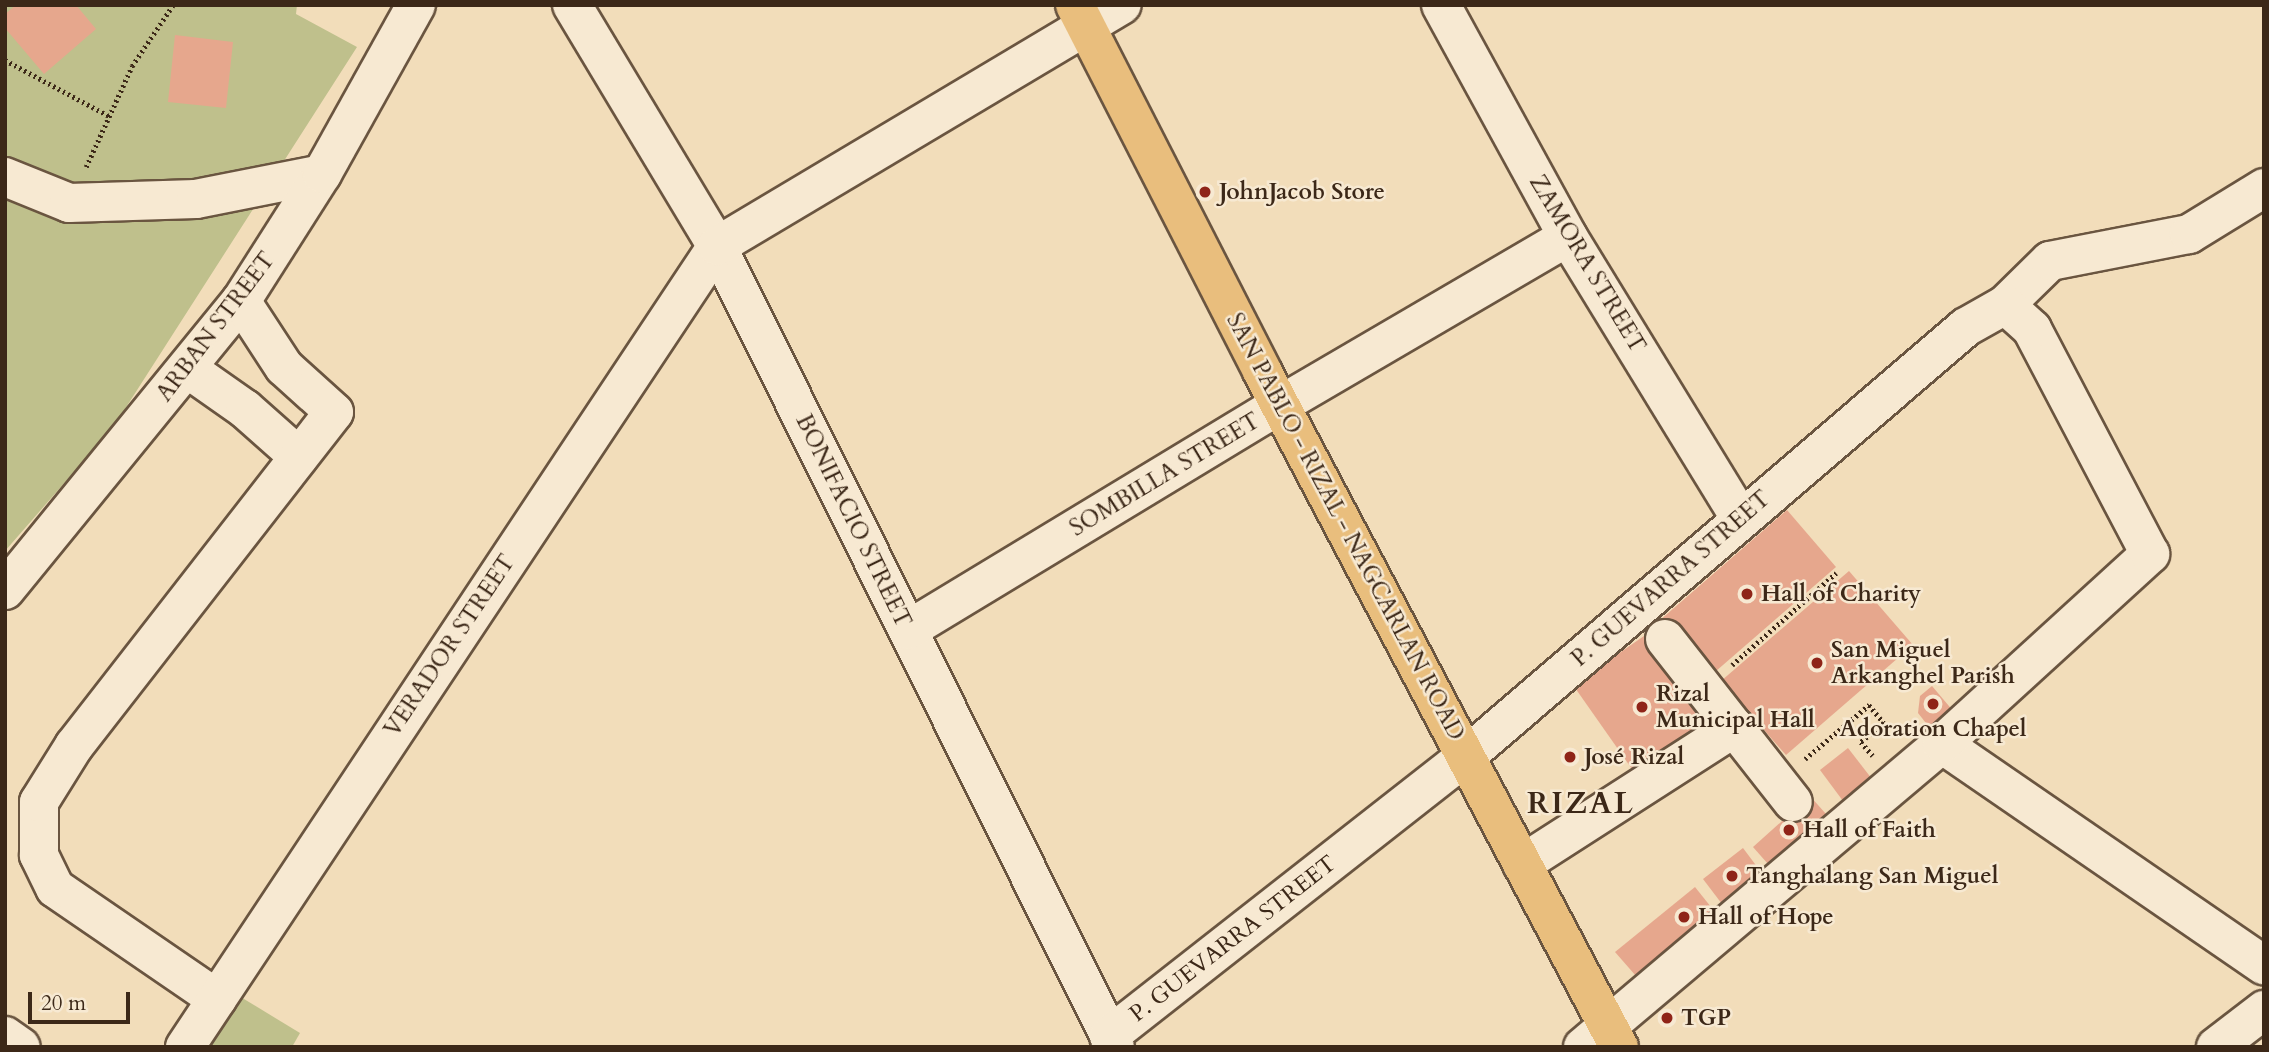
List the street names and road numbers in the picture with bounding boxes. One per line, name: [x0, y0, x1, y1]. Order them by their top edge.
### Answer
street label: ZAMORA STREET: [1523, 170, 1651, 358]
street label: ARBAN STREET: [151, 247, 281, 407]
street label: SAN PABLO - RIZAL - NAGCARLAN ROAD: [1220, 309, 1470, 745]
street label: SOMBILLA STREET: [1065, 407, 1265, 543]
street label: BONIFACIO STREET: [789, 410, 917, 632]
street label: P. GUEVARRA STREET: [1566, 485, 1776, 673]
street label: VERADOR STREET: [379, 550, 521, 742]
street label: P. GUEVARRA STREET: [1124, 850, 1342, 1028]

